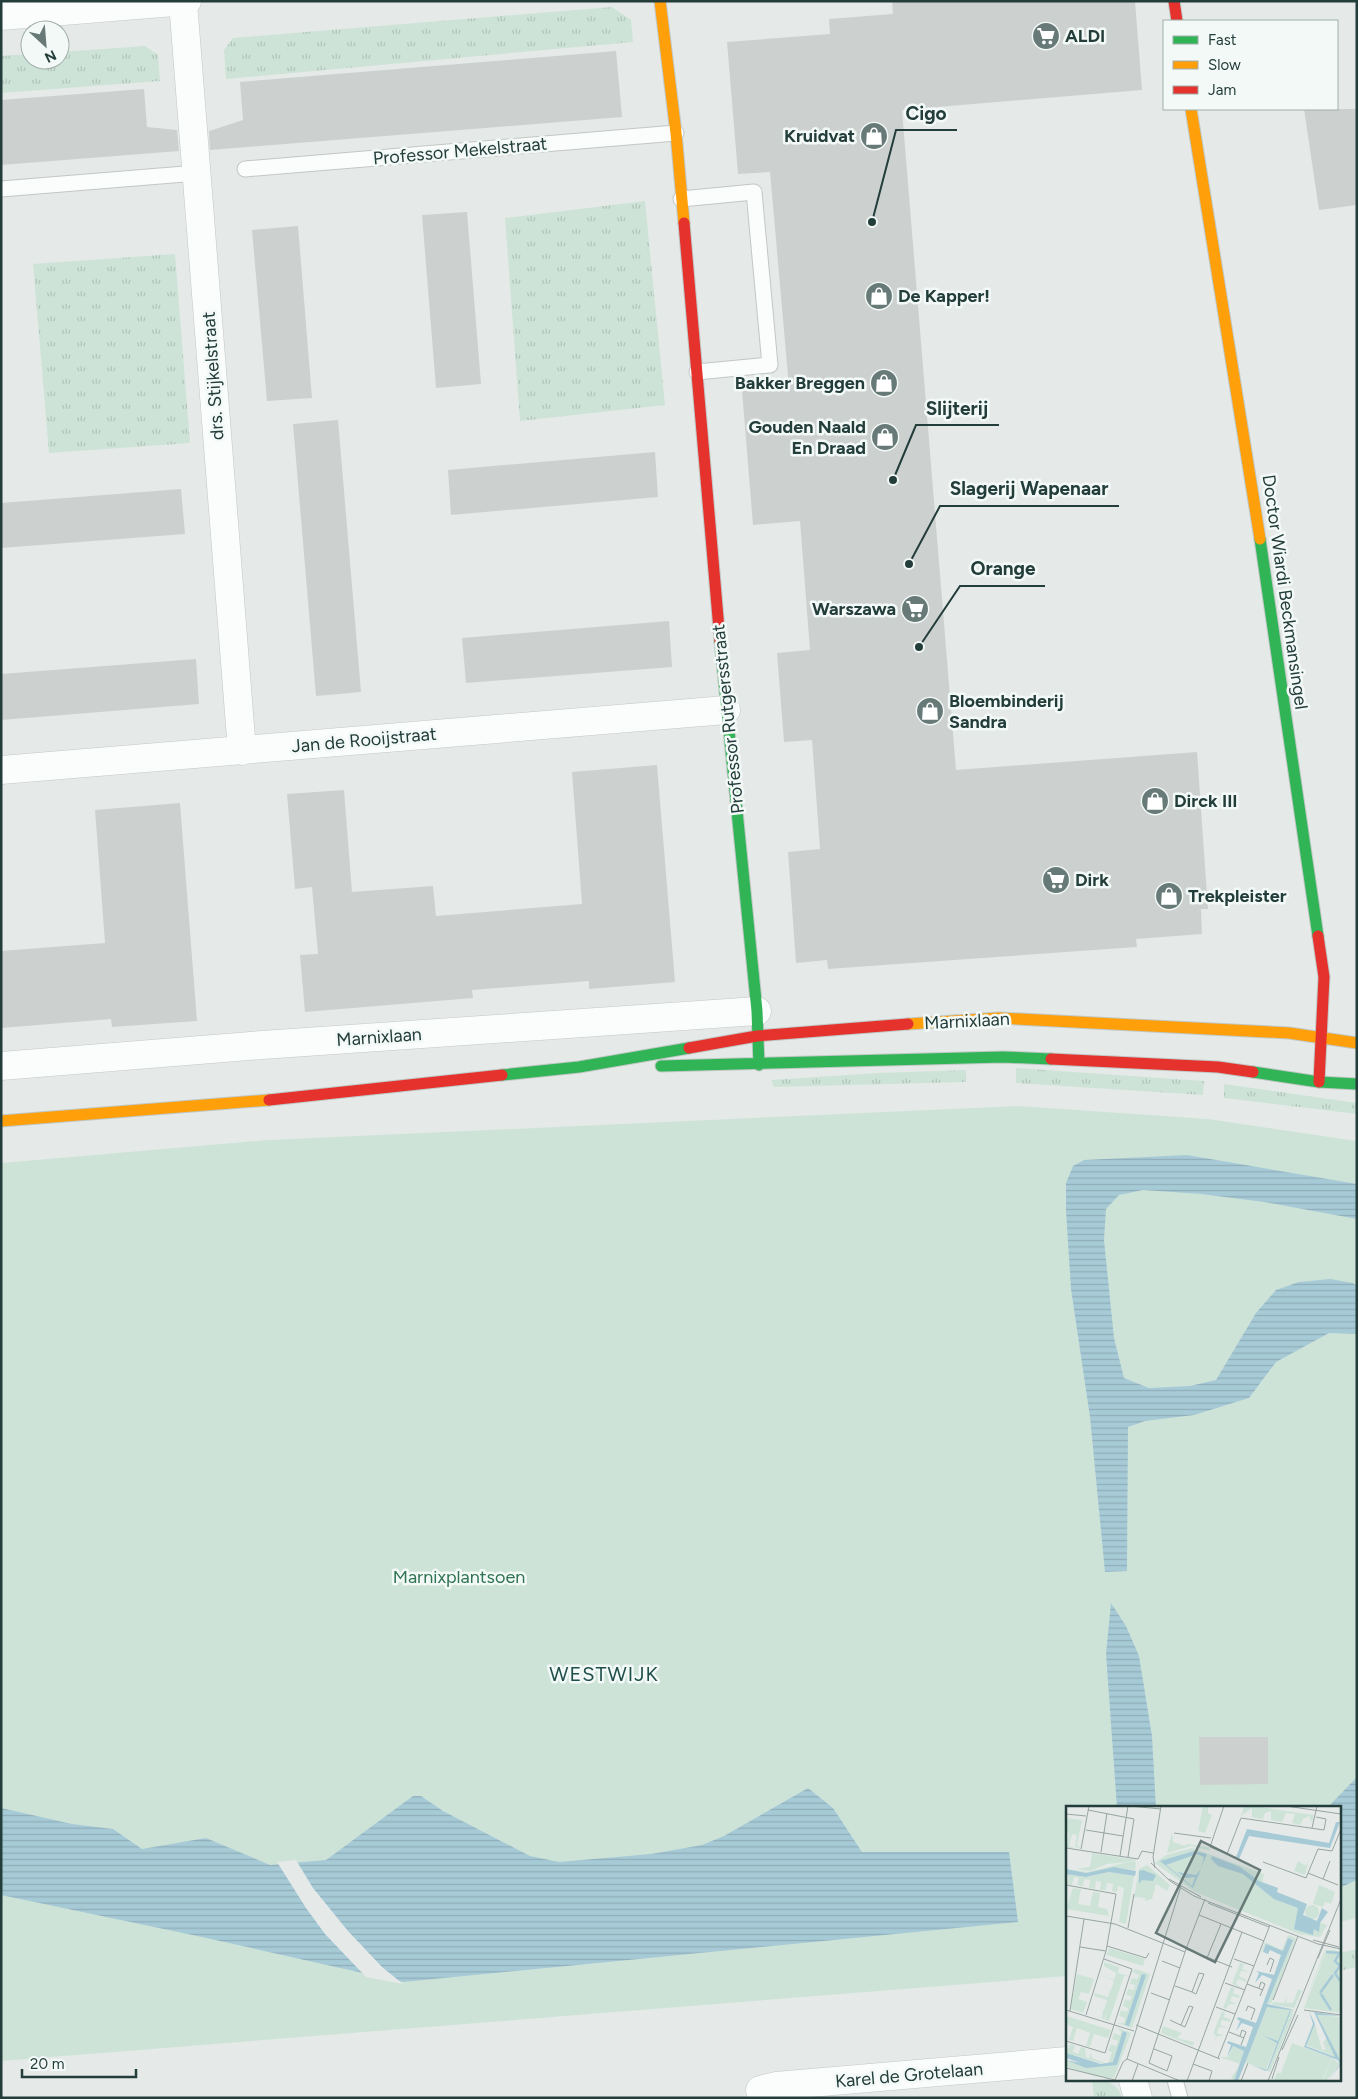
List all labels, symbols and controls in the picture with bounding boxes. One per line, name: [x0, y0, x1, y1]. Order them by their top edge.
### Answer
north arrow: [20, 20, 70, 70]
legend: [1163, 20, 1338, 110]
supermarket icon: ALDI: [1031, 21, 1061, 51]
place label: ALDI: [1065, 25, 1105, 47]
text: Fast: [1208, 31, 1237, 49]
text: N: [42, 46, 59, 66]
text: Slow: [1208, 56, 1241, 74]
text: Jam: [1208, 81, 1236, 99]
callout: Cigo: [896, 96, 957, 130]
text: Cigo: [905, 102, 947, 125]
shop icon: Kruidvat: [859, 121, 889, 151]
place label: Kruidvat: [784, 125, 855, 147]
street label: Professor Mekelstraat: [372, 132, 548, 170]
shop icon: De Kapper!: [864, 281, 894, 311]
place label: De Kapper!: [898, 285, 990, 307]
street label: drs. Stijkelstraat: [198, 311, 228, 441]
shop icon: Bakker Breggen: [869, 368, 899, 398]
place label: Bakker Breggen: [735, 372, 865, 394]
callout: Slijterij: [916, 391, 999, 425]
text: Slijterij: [926, 397, 988, 420]
place label: Gouden Naald En Draad: [749, 416, 866, 459]
shop icon: Gouden Naald En Draad: [870, 422, 900, 452]
callout: Slagerij Wapenaar: [940, 472, 1119, 506]
street label: Doctor Wiardi Beckmansingel: [1258, 473, 1312, 711]
text: Slagerij Wapenaar: [950, 477, 1108, 500]
callout: Orange: [960, 552, 1045, 586]
text: Orange: [970, 557, 1036, 580]
supermarket icon: Warszawa: [900, 594, 930, 624]
place label: Warszawa: [812, 598, 896, 620]
street label: Professor Rutgersstraat: [707, 623, 749, 815]
place label: Bloembinderij Sandra: [949, 690, 1064, 733]
shop icon: Bloembinderij Sandra: [915, 696, 945, 726]
street label: Jan de Rooijstraat: [291, 723, 438, 757]
shop icon: Dirck III: [1140, 786, 1170, 816]
place label: Dirck III: [1174, 790, 1238, 812]
supermarket icon: Dirk: [1041, 865, 1071, 895]
place label: Dirk: [1075, 869, 1109, 891]
shop icon: Trekpleister: [1154, 881, 1184, 911]
place label: Trekpleister: [1188, 885, 1287, 907]
street label: Marnixlaan: [924, 1008, 1010, 1034]
street label: Marnixlaan: [336, 1023, 422, 1051]
park label: Marnixplantsoen: [393, 1566, 525, 1588]
district label: WESTWIJK: [549, 1662, 659, 1686]
inset map: [1066, 1806, 1340, 2082]
scale bar: [22, 2046, 136, 2078]
text: 20 m: [30, 2055, 64, 2073]
street label: Karel de Grotelaan: [834, 2058, 984, 2092]

